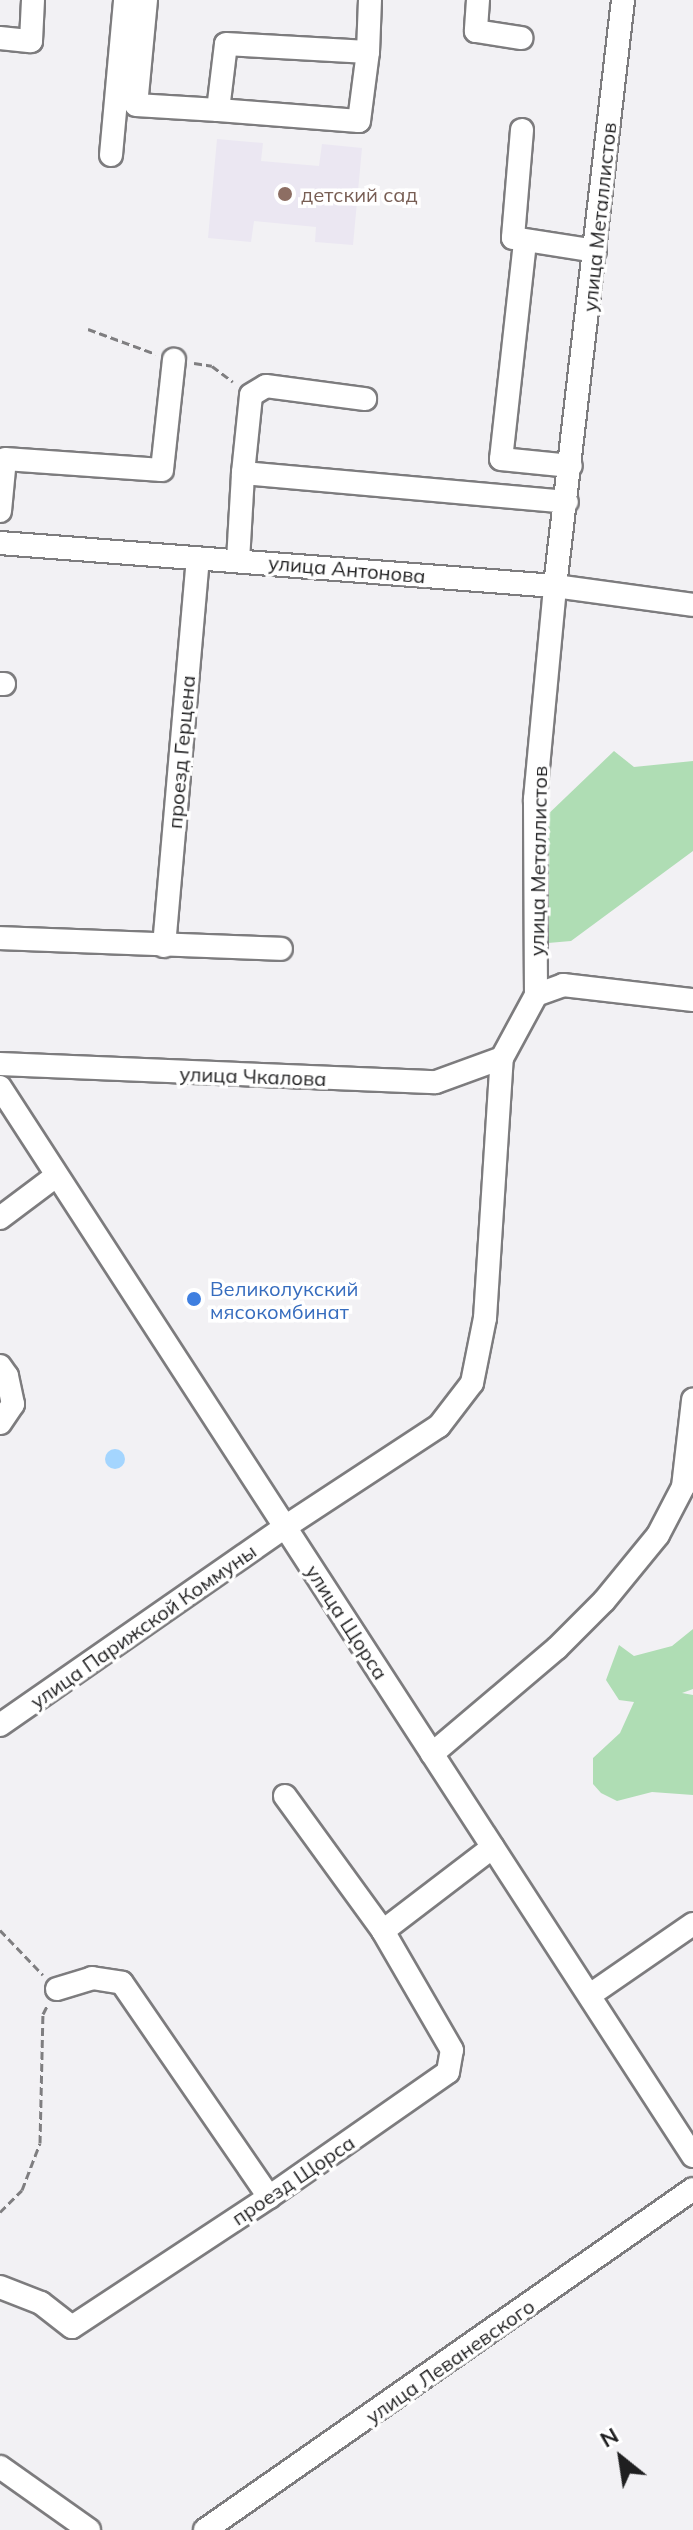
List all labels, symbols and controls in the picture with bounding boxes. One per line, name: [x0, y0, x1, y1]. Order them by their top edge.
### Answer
street label: улица Металлистов: [577, 121, 621, 313]
place label: детский сад: [301, 182, 418, 206]
marker: детский сад: [276, 185, 294, 203]
street label: улица Антонова: [267, 550, 427, 588]
street label: проезд Герцена: [162, 674, 200, 830]
street label: улица Металлистов: [524, 766, 552, 956]
street label: улица Чкалова: [179, 1061, 327, 1091]
place label: Великолукский мясокомбинат: [210, 1276, 358, 1323]
marker: Великолукский мясокомбинат: [185, 1290, 203, 1308]
street label: улица Парижской Коммуны: [26, 1539, 260, 1713]
street label: улица Щорса: [301, 1560, 393, 1684]
street label: проезд Щорса: [227, 2130, 359, 2230]
street label: улица Леваневского: [361, 2294, 539, 2428]
north arrow: [581, 2418, 661, 2498]
text: N: [595, 2421, 623, 2453]

